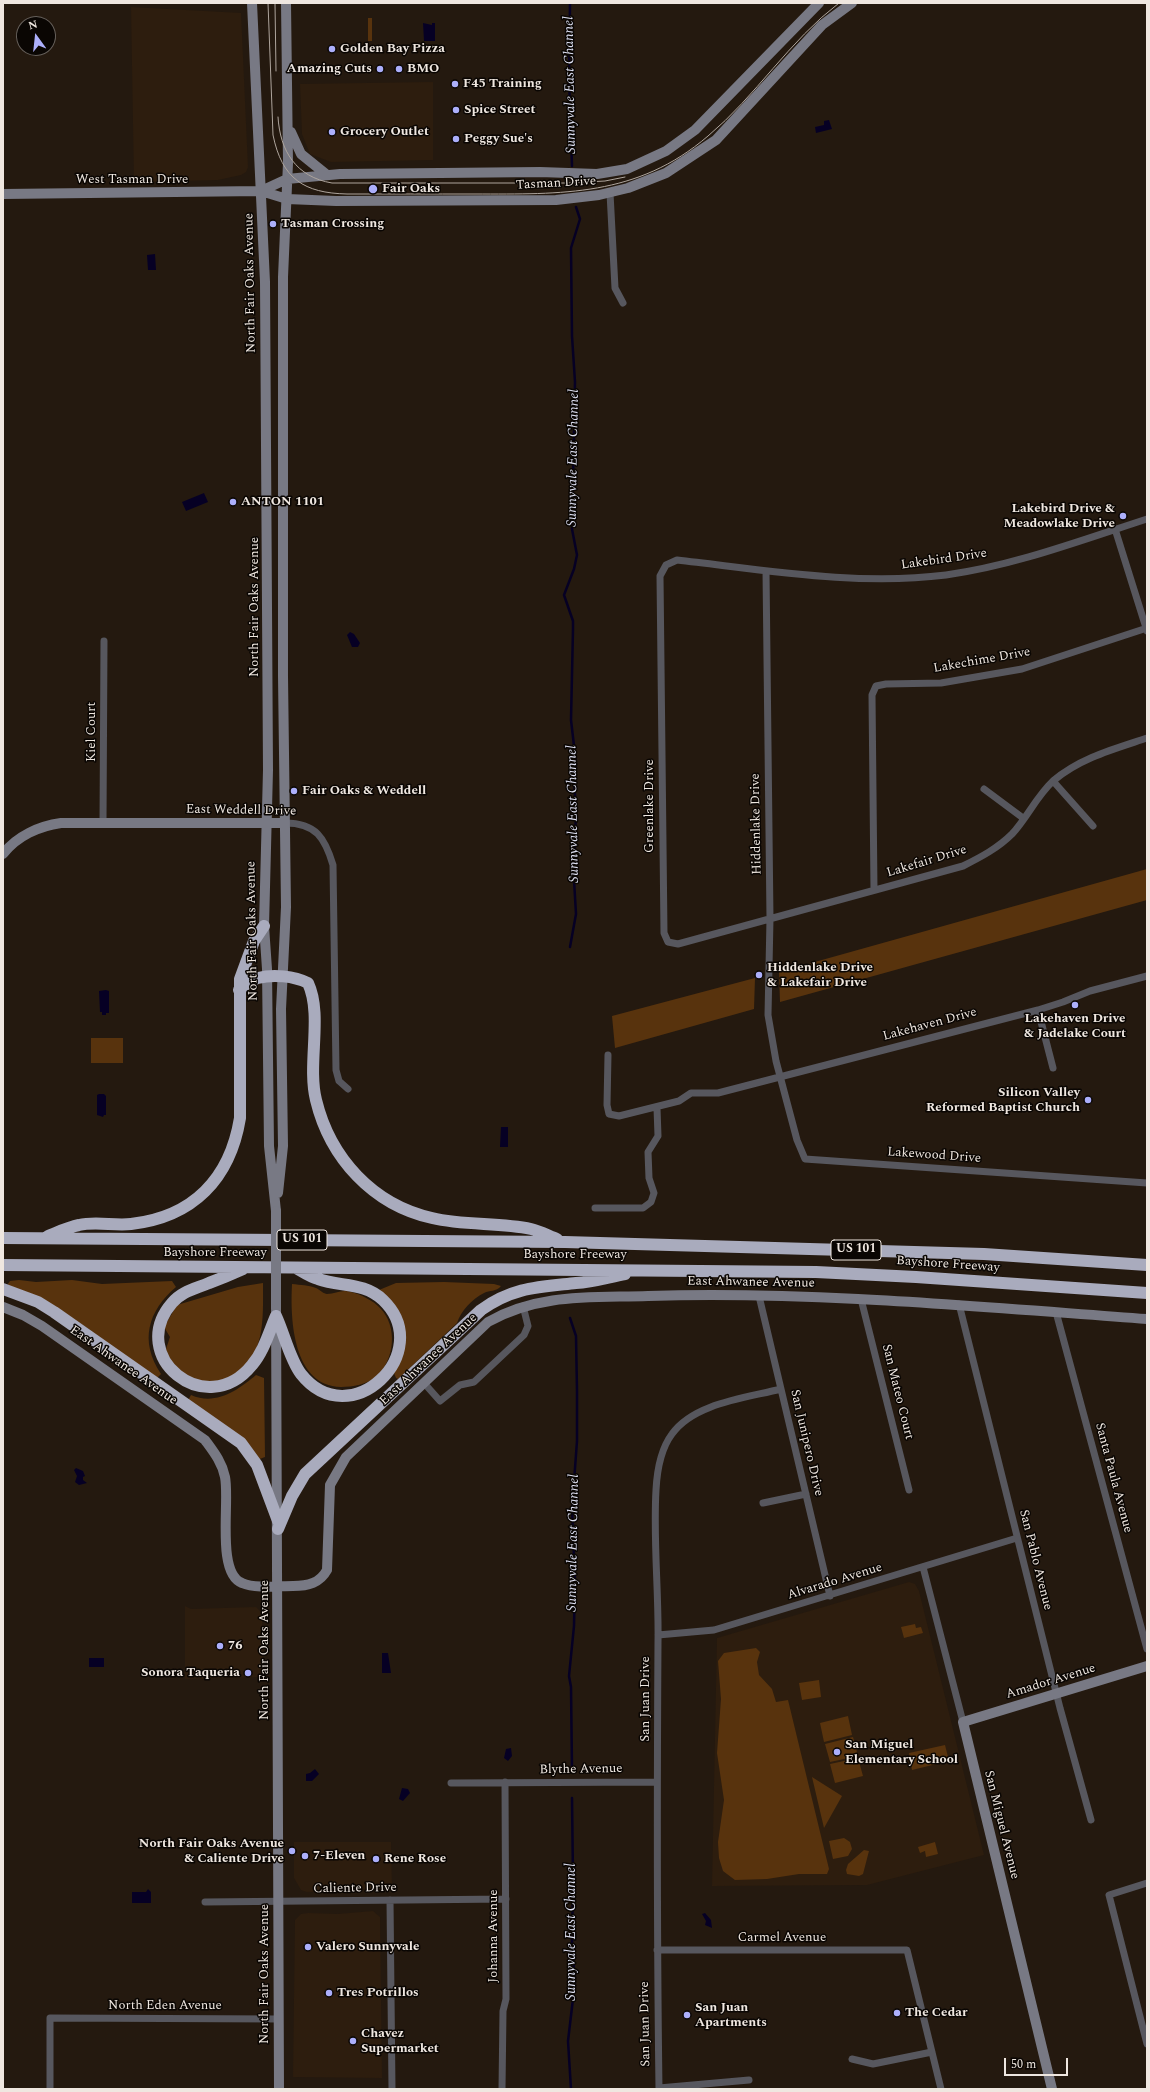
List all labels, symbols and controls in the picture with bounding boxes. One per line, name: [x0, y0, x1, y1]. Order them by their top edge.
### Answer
north arrow: [16, 16, 56, 56]
text: N: [26, 16, 40, 34]
water label: Sunnyvale East Channel: [561, 16, 581, 154]
place label: Golden Bay Pizza: [340, 41, 445, 57]
marker: Golden Bay Pizza: [327, 44, 337, 54]
place label: Amazing Cuts: [287, 61, 372, 77]
place label: BMO: [407, 61, 439, 77]
marker: Amazing Cuts: [375, 64, 385, 74]
marker: BMO: [394, 64, 404, 74]
place label: F45 Training: [463, 76, 542, 92]
marker: F45 Training: [450, 79, 460, 89]
place label: Spice Street: [464, 102, 535, 118]
marker: Spice Street: [451, 105, 461, 115]
place label: Grocery Outlet: [340, 124, 429, 140]
marker: Grocery Outlet: [327, 127, 337, 137]
place label: Peggy Sue's: [464, 131, 533, 147]
marker: Peggy Sue's: [451, 134, 461, 144]
street label: West Tasman Drive: [76, 172, 188, 188]
street label: Tasman Drive: [515, 174, 597, 194]
place label: Fair Oaks: [382, 181, 440, 197]
marker: Fair Oaks: [367, 183, 379, 195]
street label: North Fair Oaks Avenue: [242, 213, 260, 353]
place label: Tasman Crossing: [281, 216, 384, 232]
marker: Tasman Crossing: [268, 219, 278, 229]
water label: Sunnyvale East Channel: [564, 389, 584, 527]
place label: ANTON 1101: [241, 494, 324, 510]
marker: ANTON 1101: [228, 497, 238, 507]
place label: Lakebird Drive & Meadowlake Drive: [1004, 501, 1115, 532]
marker: Lakebird Drive & Meadowlake Drive: [1118, 511, 1128, 521]
street label: North Fair Oaks Avenue: [247, 537, 263, 677]
street label: Lakebird Drive: [900, 546, 988, 574]
street label: Lakechime Drive: [932, 645, 1032, 677]
street label: Kiel Court: [84, 702, 100, 762]
water label: Sunnyvale East Channel: [564, 745, 584, 883]
street label: Greenlake Drive: [642, 759, 658, 853]
street label: Hiddenlake Drive: [748, 773, 766, 875]
place label: Fair Oaks & Weddell: [302, 783, 426, 799]
marker: Fair Oaks & Weddell: [289, 786, 299, 796]
street label: East Weddell Drive: [186, 802, 296, 820]
street label: Lakefair Drive: [885, 842, 969, 882]
street label: North Fair Oaks Avenue: [244, 861, 262, 1001]
place label: Hiddenlake Drive & Lakefair Drive: [767, 960, 873, 991]
marker: Hiddenlake Drive & Lakefair Drive: [754, 970, 764, 980]
marker: Lakehaven Drive & Jadelake Court: [1070, 1000, 1080, 1010]
street label: Lakehaven Drive: [881, 1005, 979, 1045]
place label: Lakehaven Drive & Jadelake Court: [1024, 1011, 1126, 1042]
place label: Silicon Valley Reformed Baptist Church: [926, 1085, 1080, 1116]
marker: Silicon Valley Reformed Baptist Church: [1083, 1095, 1093, 1105]
street label: Lakewood Drive: [887, 1145, 981, 1167]
road number: US 101: [277, 1230, 327, 1250]
road number: US 101: [831, 1240, 881, 1260]
street label: Bayshore Freeway: [163, 1245, 267, 1261]
street label: Bayshore Freeway: [523, 1247, 627, 1263]
street label: Bayshore Freeway: [896, 1254, 1000, 1276]
street label: East Ahwanee Avenue: [687, 1274, 815, 1292]
street label: East Ahwanee Avenue: [377, 1311, 481, 1409]
street label: East Ahwanee Avenue: [66, 1323, 180, 1409]
street label: San Mateo Court: [878, 1343, 916, 1441]
street label: San Junipero Drive: [786, 1388, 826, 1498]
street label: Santa Paula Avenue: [1091, 1421, 1135, 1535]
water label: Sunnyvale East Channel: [564, 1474, 584, 1612]
street label: San Pablo Avenue: [1015, 1508, 1055, 1612]
street label: Alvarado Avenue: [786, 1560, 884, 1604]
street label: North Fair Oaks Avenue: [257, 1580, 273, 1720]
place label: 76: [228, 1638, 243, 1654]
marker: 76: [215, 1641, 225, 1651]
street label: San Juan Drive: [638, 1656, 654, 1742]
street label: Amador Avenue: [1004, 1661, 1098, 1703]
place label: Sonora Taqueria: [141, 1665, 240, 1681]
marker: Sonora Taqueria: [243, 1668, 253, 1678]
place label: San Miguel Elementary School: [845, 1737, 958, 1768]
marker: San Miguel Elementary School: [832, 1747, 842, 1757]
street label: Blythe Avenue: [539, 1761, 623, 1779]
street label: San Miguel Avenue: [980, 1769, 1022, 1881]
place label: North Fair Oaks Avenue & Caliente Drive: [139, 1836, 284, 1867]
marker: North Fair Oaks Avenue & Caliente Drive: [287, 1846, 297, 1856]
place label: 7-Eleven: [313, 1848, 365, 1864]
marker: 7-Eleven: [300, 1851, 310, 1861]
place label: Rene Rose: [384, 1851, 446, 1867]
marker: Rene Rose: [371, 1854, 381, 1864]
water label: Sunnyvale East Channel: [564, 1863, 580, 2001]
street label: Caliente Drive: [313, 1880, 397, 1898]
street label: Johanna Avenue: [486, 1889, 502, 1983]
street label: North Fair Oaks Avenue: [257, 1904, 273, 2044]
street label: Carmel Avenue: [738, 1930, 826, 1946]
place label: Valero Sunnyvale: [316, 1939, 419, 1955]
marker: Valero Sunnyvale: [303, 1942, 313, 1952]
street label: San Juan Drive: [637, 1981, 655, 2067]
place label: Tres Potrillos: [337, 1985, 419, 2001]
marker: Tres Potrillos: [324, 1988, 334, 1998]
street label: North Eden Avenue: [108, 1998, 222, 2014]
place label: San Juan Apartments: [695, 2000, 767, 2031]
place label: The Cedar: [905, 2005, 967, 2021]
marker: The Cedar: [892, 2008, 902, 2018]
marker: San Juan Apartments: [682, 2010, 692, 2020]
place label: Chavez Supermarket: [361, 2026, 439, 2057]
marker: Chavez Supermarket: [348, 2036, 358, 2046]
scale bar: [1006, 2050, 1070, 2076]
text: 50 m: [1011, 2055, 1036, 2074]

